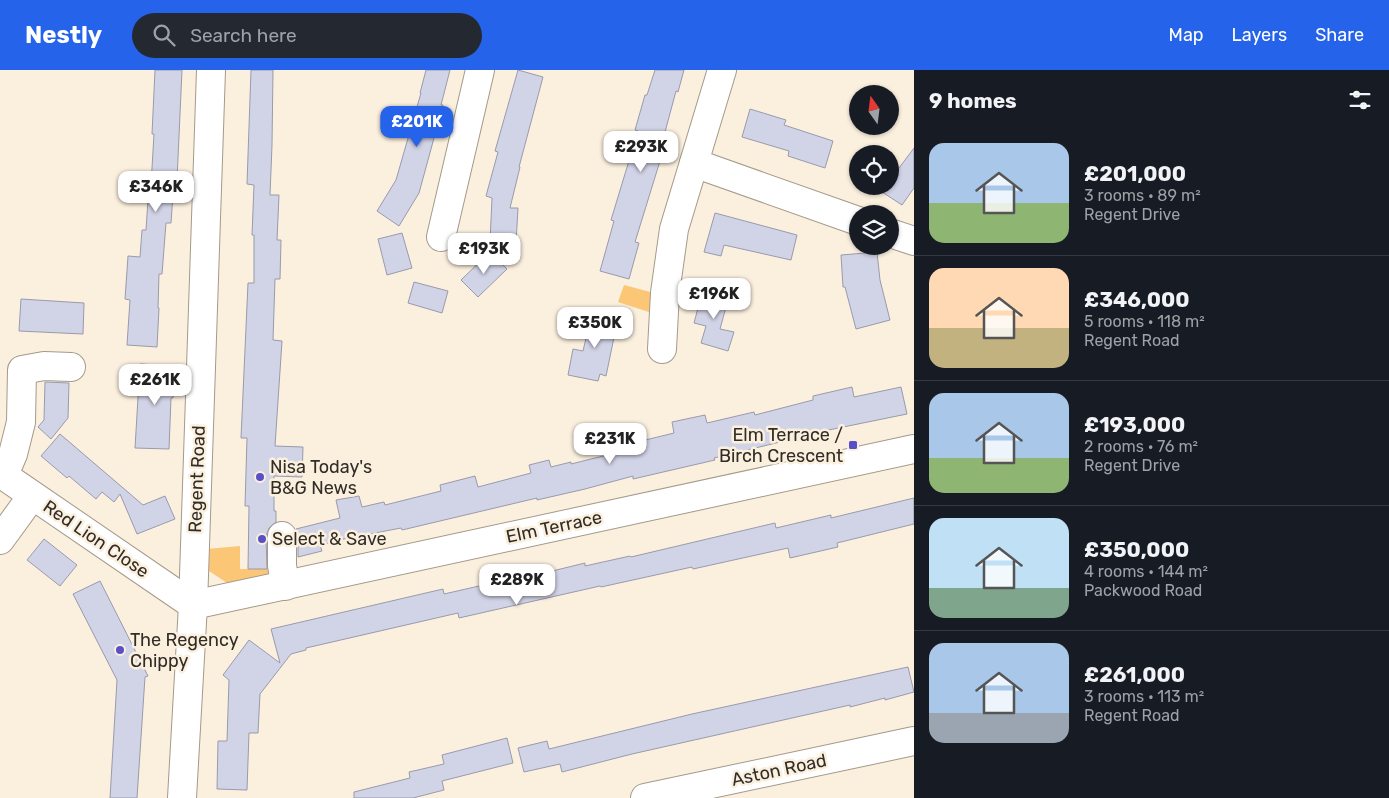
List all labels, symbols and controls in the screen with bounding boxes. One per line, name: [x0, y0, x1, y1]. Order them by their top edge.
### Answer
search box: [132, 13, 482, 58]
text: Nestly: [25, 21, 102, 49]
icon: search: [150, 21, 178, 49]
text: Search here: [190, 24, 297, 47]
text: Map: [1169, 24, 1204, 46]
text: Layers: [1232, 24, 1287, 46]
text: Share: [1315, 24, 1364, 46]
north arrow: [849, 85, 899, 135]
map controls: [849, 85, 899, 255]
icon: filters: [1346, 86, 1374, 114]
text: 9 homes: [929, 88, 1017, 113]
pin: £201K: [382, 106, 452, 148]
text: £201K: [391, 112, 443, 131]
pin: £293K: [606, 131, 676, 173]
text: £293K: [614, 137, 668, 156]
button: locate: [849, 145, 899, 195]
text: £201,000: [1084, 161, 1186, 186]
icon: home: [969, 163, 1029, 223]
pin: £346K: [121, 170, 191, 213]
text: £346K: [129, 177, 183, 196]
text: 3 rooms · 89 m²: [1084, 186, 1201, 205]
button: layers: [849, 205, 899, 255]
text: Regent Drive: [1084, 205, 1180, 224]
pin: £193K: [449, 232, 519, 275]
text: £193K: [459, 239, 509, 258]
pin: £196K: [679, 278, 749, 320]
text: £196K: [689, 284, 739, 303]
text: £346,000: [1084, 287, 1190, 312]
icon: home: [969, 288, 1029, 348]
pin: £350K: [560, 306, 630, 349]
text: 5 rooms · 118 m²: [1084, 312, 1205, 331]
text: £350K: [568, 313, 622, 332]
text: Regent Road: [1084, 331, 1180, 350]
pin: £261K: [120, 364, 190, 406]
text: £261K: [130, 370, 180, 389]
text: £193,000: [1084, 412, 1185, 437]
icon: home: [969, 413, 1029, 473]
pin: £231K: [575, 422, 645, 465]
place label: Elm Terrace / Birch Crescent: [719, 424, 843, 467]
street label: Regent Road: [184, 425, 210, 533]
text: £231K: [585, 429, 635, 448]
text: 2 rooms · 76 m²: [1084, 437, 1198, 456]
marker: Elm Terrace / Birch Crescent: [847, 439, 859, 451]
place label: Nisa Today's B&G News: [270, 456, 372, 499]
text: Regent Drive: [1084, 456, 1180, 475]
marker: Nisa Today's B&G News: [254, 471, 266, 483]
street label: Red Lion Close: [39, 495, 153, 583]
street label: Elm Terrace: [504, 506, 604, 548]
place label: Select & Save: [272, 528, 387, 550]
marker: Select & Save: [256, 533, 268, 545]
text: £350,000: [1084, 537, 1189, 562]
icon: home: [969, 538, 1029, 598]
text: 4 rooms · 144 m²: [1084, 562, 1208, 581]
pin: £289K: [482, 564, 552, 606]
text: £289K: [490, 570, 544, 589]
text: Packwood Road: [1084, 581, 1202, 600]
place label: The Regency Chippy: [130, 629, 239, 672]
marker: The Regency Chippy: [114, 644, 126, 656]
text: £261,000: [1084, 662, 1185, 687]
icon: home: [969, 663, 1029, 723]
text: 3 rooms · 113 m²: [1084, 687, 1204, 706]
text: Regent Road: [1084, 706, 1180, 725]
street label: Aston Road: [729, 749, 829, 791]

